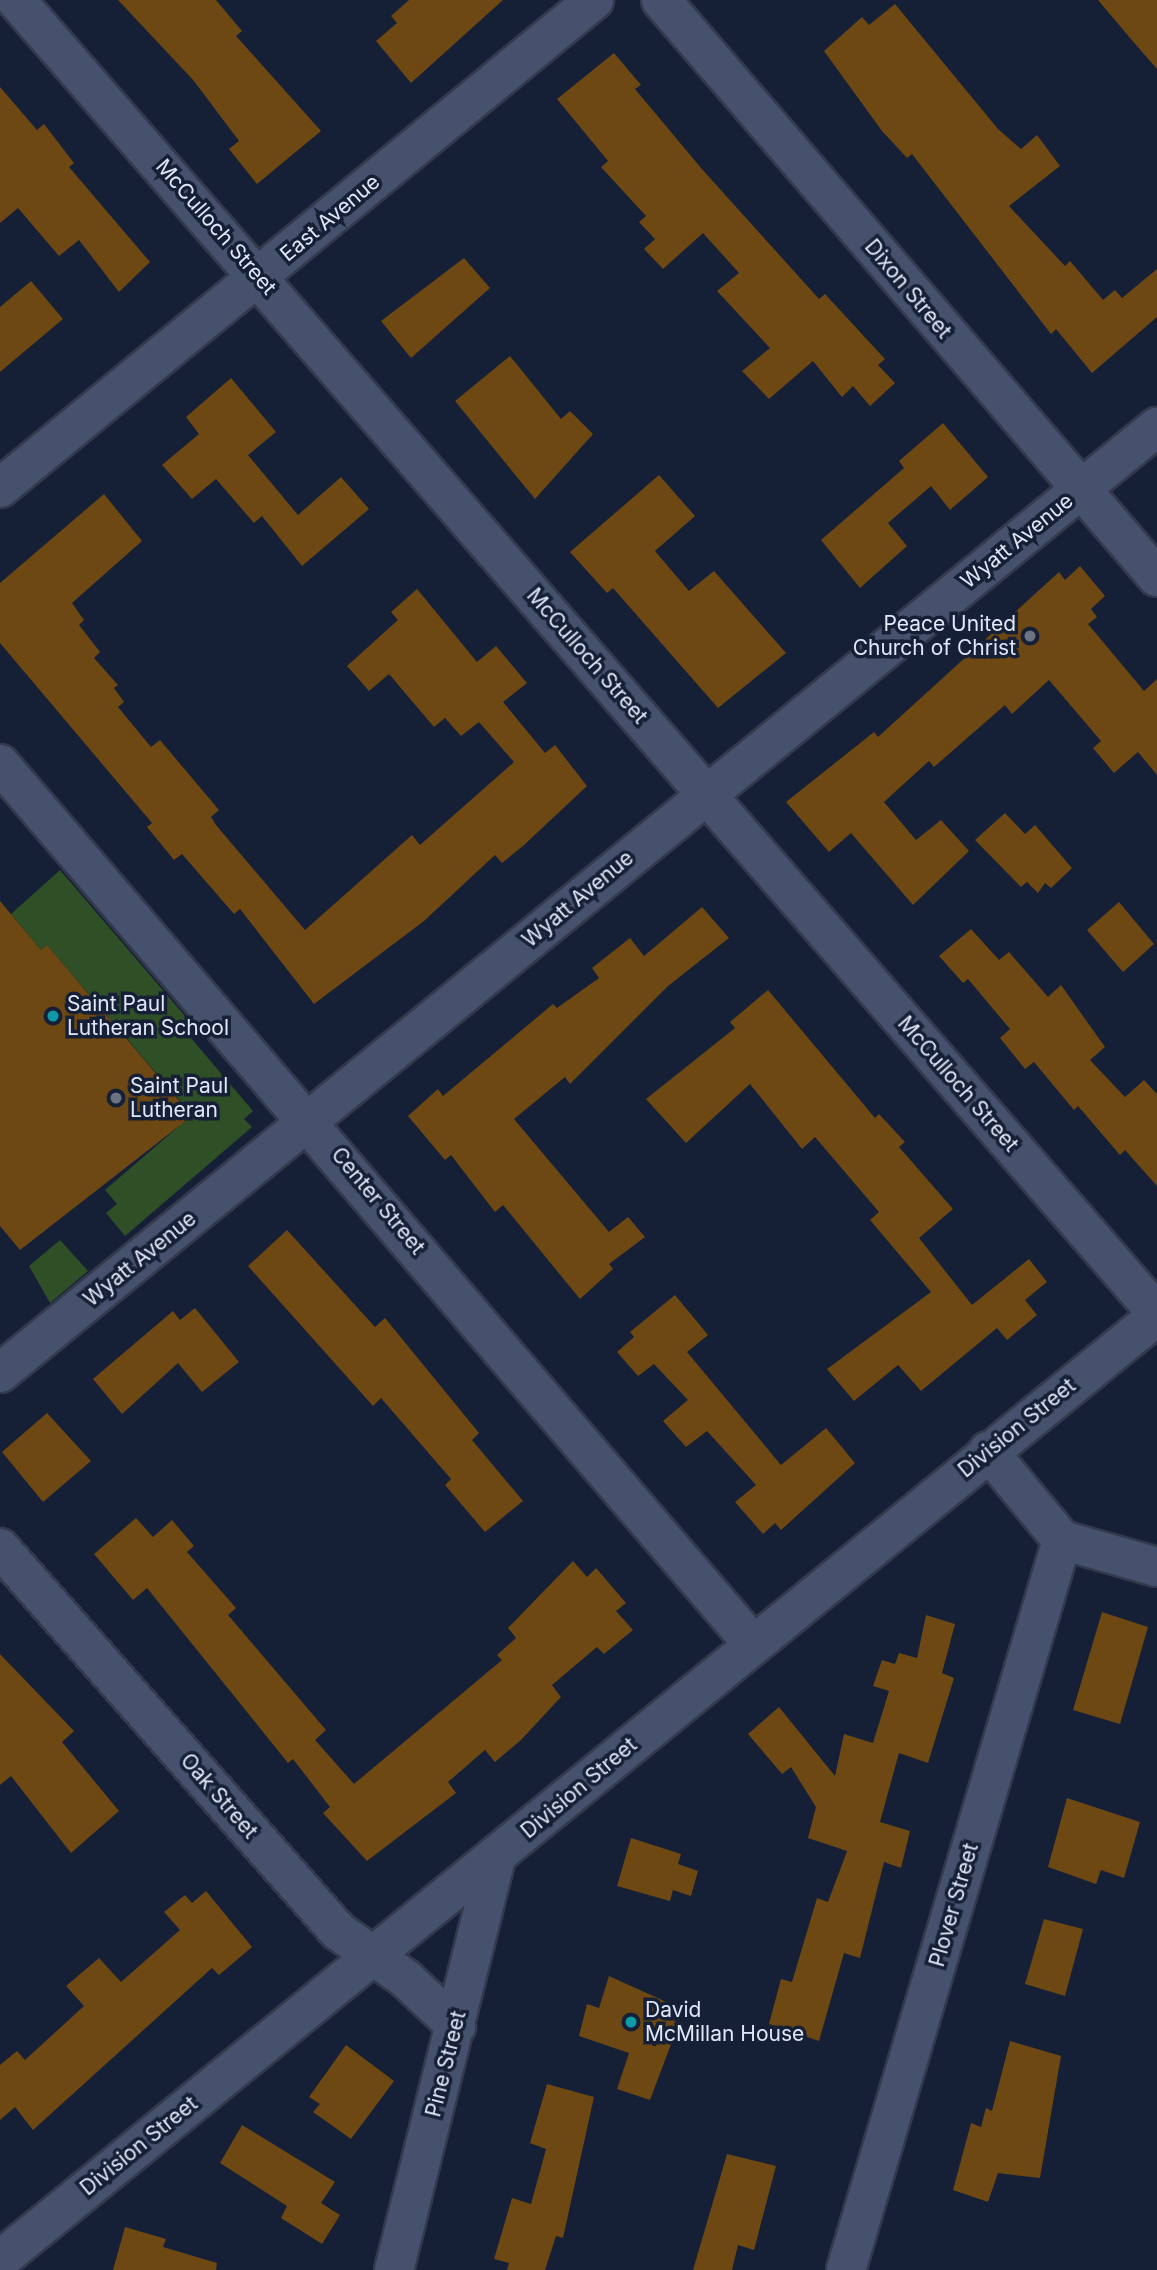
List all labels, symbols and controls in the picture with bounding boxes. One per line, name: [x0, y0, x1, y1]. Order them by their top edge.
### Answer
street label: McCulloch Street: [150, 154, 282, 300]
street label: East Avenue: [275, 169, 385, 267]
street label: Dixon Street: [859, 234, 957, 344]
street label: Wyatt Avenue: [956, 488, 1078, 594]
street label: McCulloch Street: [521, 583, 653, 729]
place label: Peace United Church of Christ: [853, 611, 1016, 661]
marker: Peace United Church of Christ: [1022, 628, 1038, 644]
street label: Wyatt Avenue: [517, 845, 639, 953]
place label: Saint Paul Lutheran School: [67, 991, 229, 1041]
marker: Saint Paul Lutheran School: [45, 1008, 61, 1024]
street label: McCulloch Street: [892, 1011, 1024, 1157]
place label: Saint Paul Lutheran: [130, 1073, 228, 1123]
marker: Saint Paul Lutheran: [108, 1090, 124, 1106]
street label: Center Street: [326, 1142, 430, 1260]
street label: Wyatt Avenue: [79, 1206, 201, 1312]
street label: Division Street: [953, 1373, 1081, 1483]
street label: Division Street: [516, 1732, 642, 1844]
street label: Oak Street: [175, 1748, 263, 1844]
street label: Plover Street: [924, 1840, 984, 1970]
place label: David McMillan House: [645, 1997, 804, 2047]
street label: Pine Street: [421, 2008, 471, 2120]
marker: David McMillan House: [623, 2014, 639, 2030]
street label: Division Street: [75, 2091, 203, 2201]

